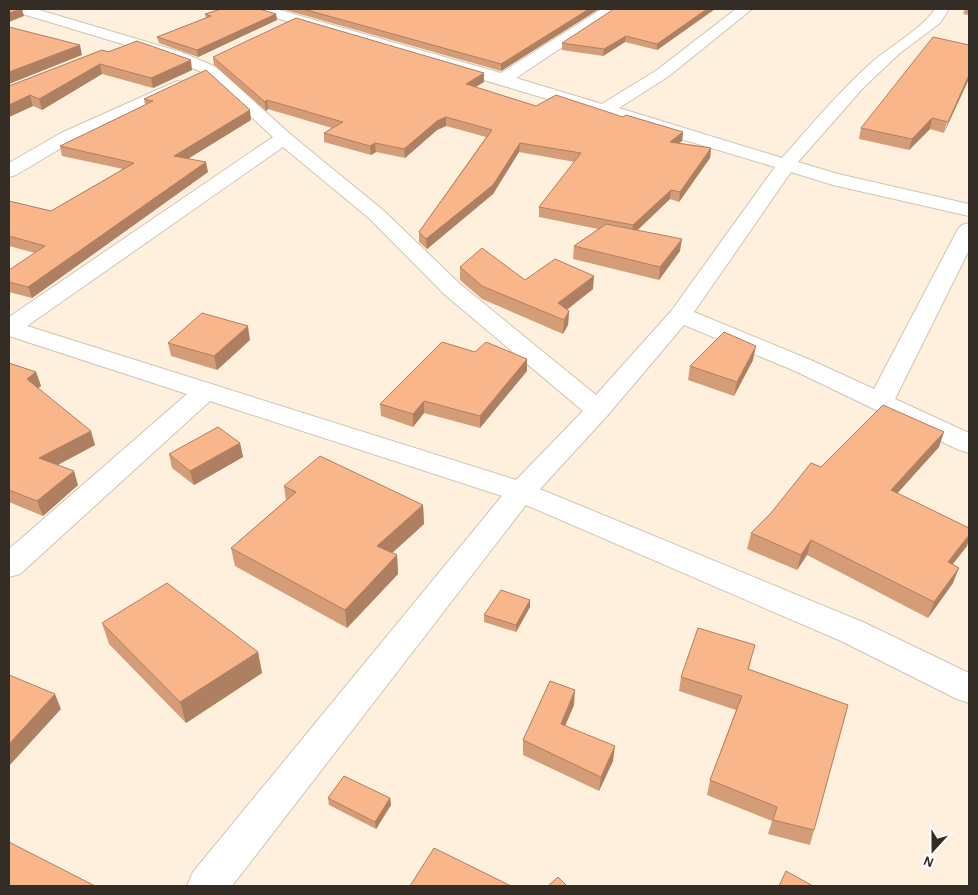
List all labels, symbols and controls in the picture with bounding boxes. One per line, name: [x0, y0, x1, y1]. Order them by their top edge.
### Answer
north arrow: [908, 825, 958, 875]
text: N: [922, 853, 936, 869]

